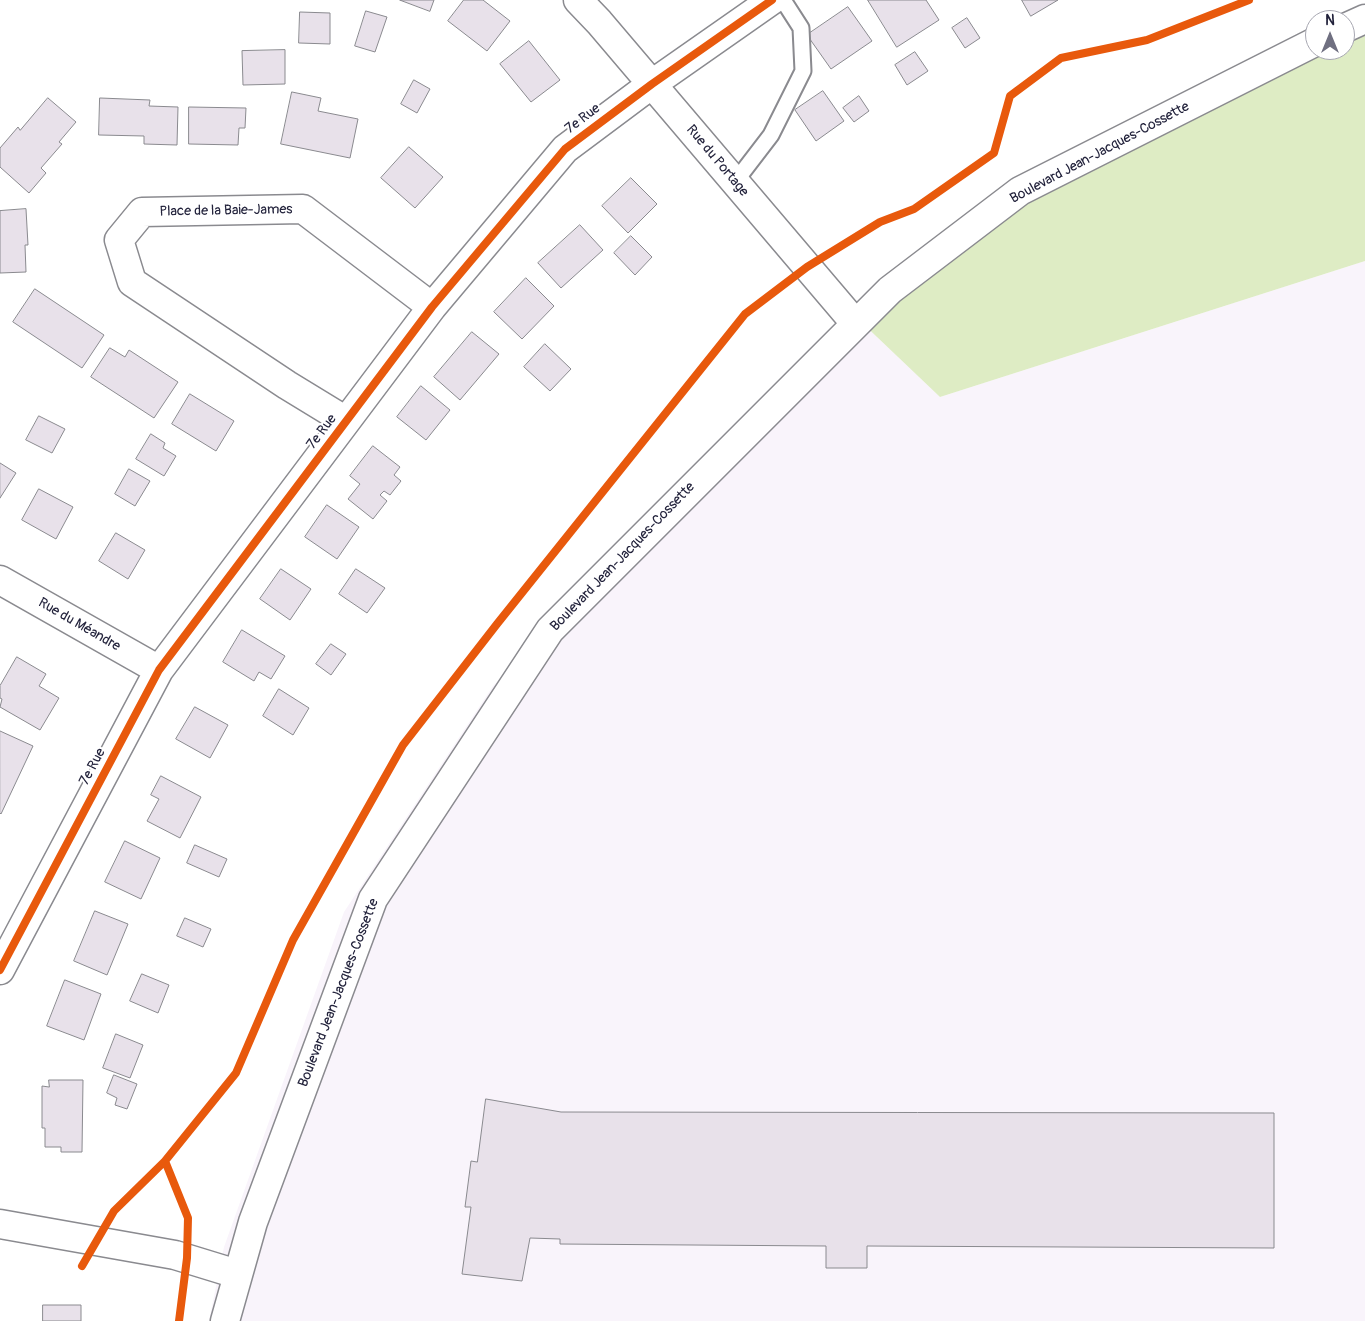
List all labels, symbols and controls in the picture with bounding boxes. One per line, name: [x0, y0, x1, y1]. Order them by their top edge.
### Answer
north arrow: [1305, 10, 1355, 60]
text: N: [1325, 12, 1335, 29]
street label: Boulevard Jean-Jacques-Cossette: [1008, 99, 1192, 207]
street label: 7e Rue: [562, 100, 604, 138]
street label: Rue du Portage: [682, 122, 752, 200]
street label: Place de la Baie-James: [159, 201, 293, 221]
street label: 7e Rue: [303, 411, 341, 453]
street label: Boulevard Jean-Jacques-Cossette: [547, 479, 699, 635]
street label: Rue du Méandre: [35, 595, 123, 655]
street label: 7e Rue: [76, 746, 110, 788]
street label: Boulevard Jean-Jacques-Cossette: [295, 896, 383, 1090]

